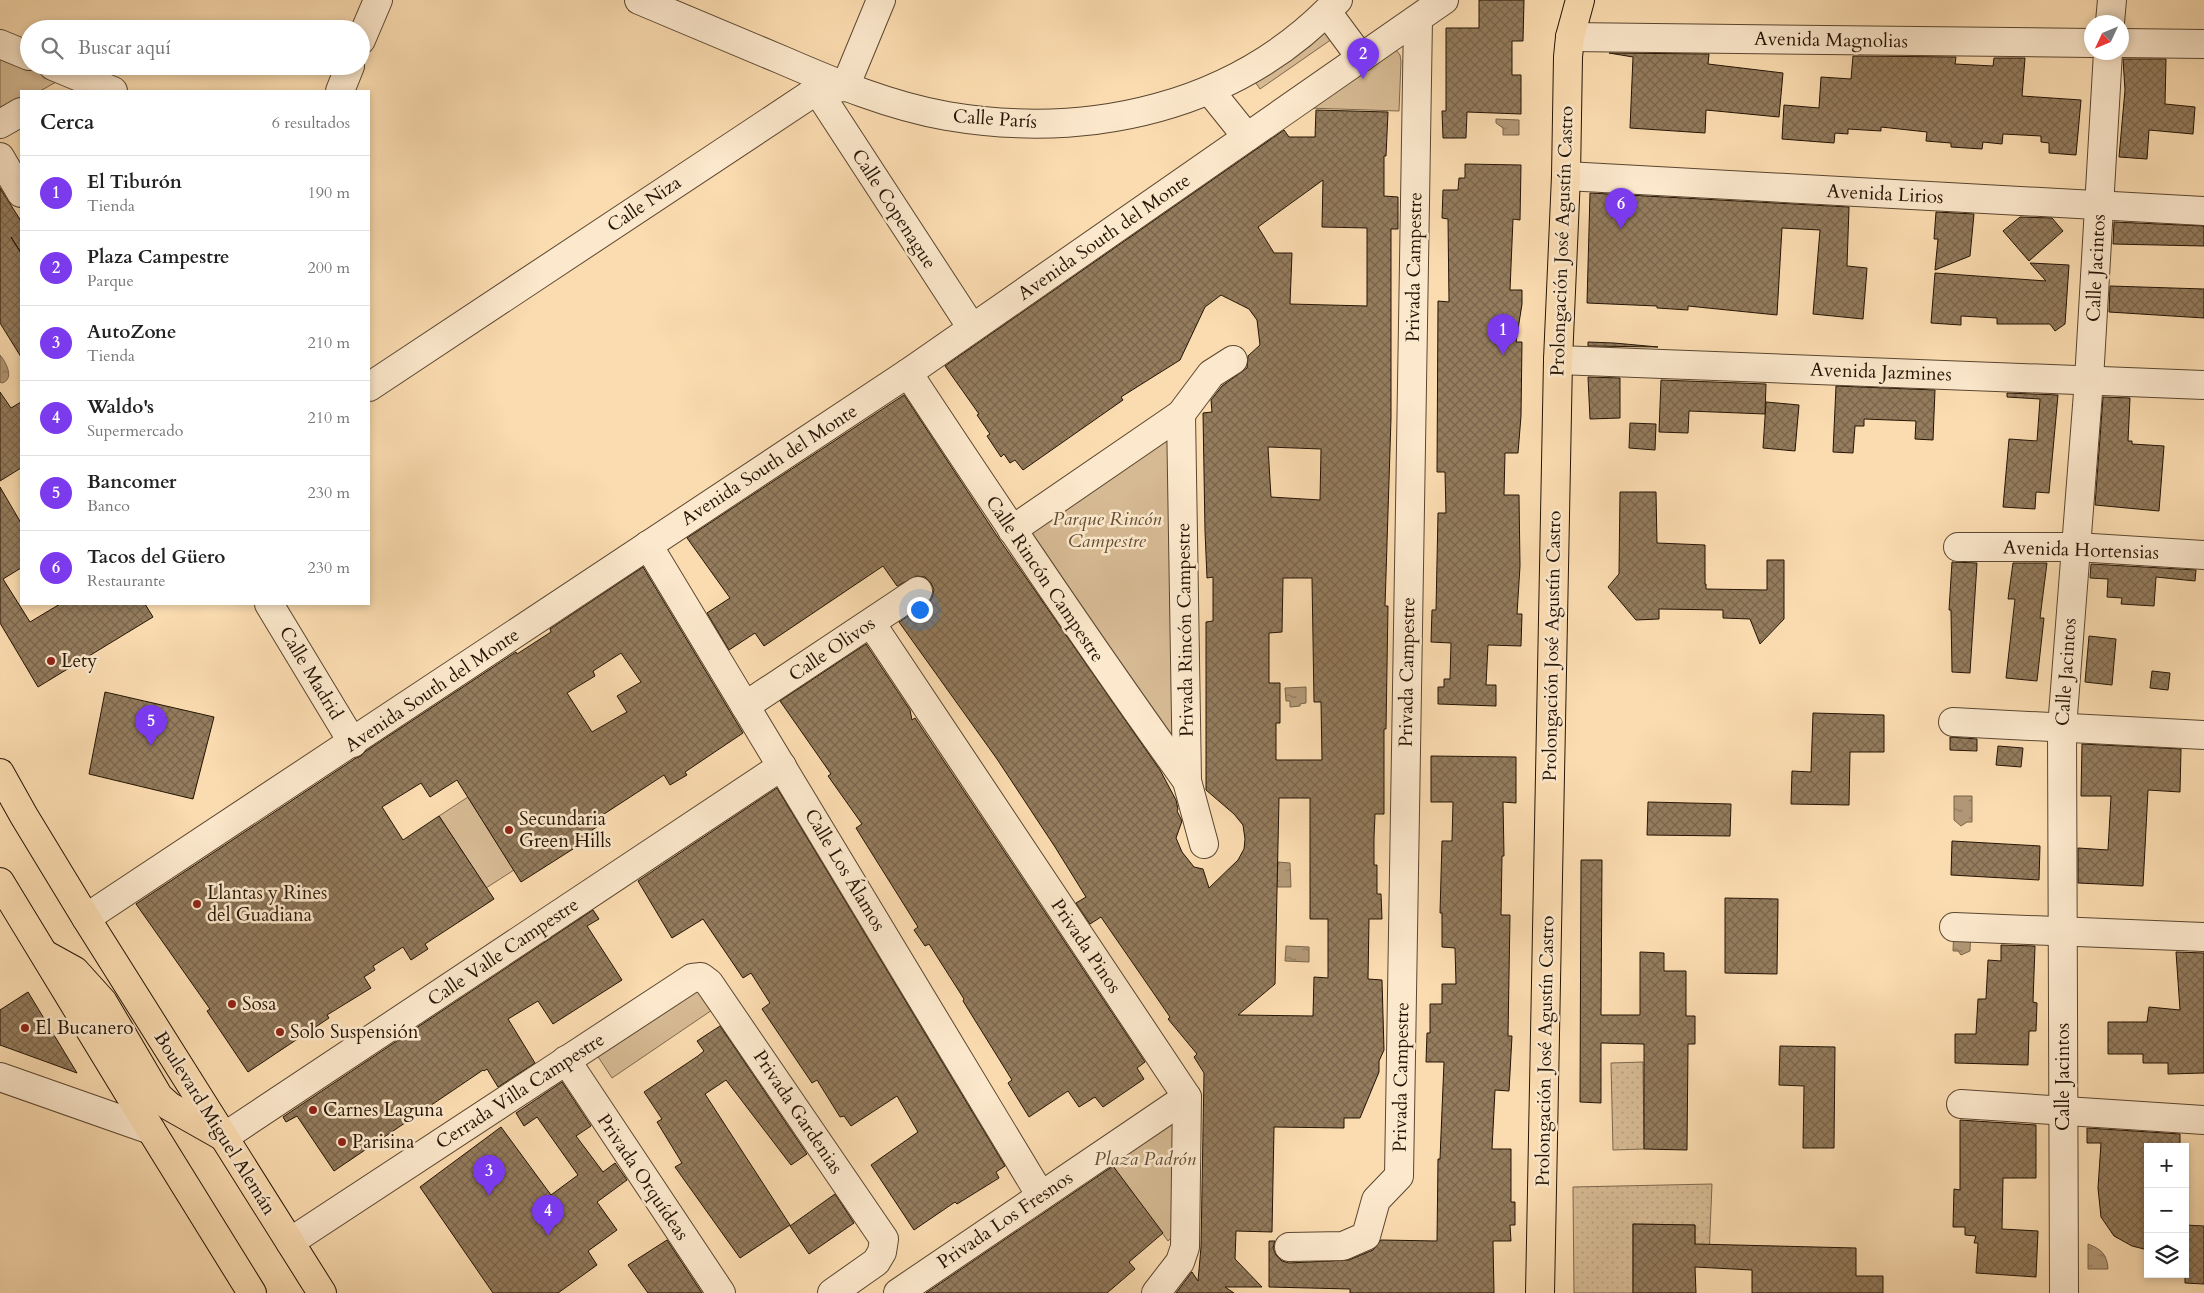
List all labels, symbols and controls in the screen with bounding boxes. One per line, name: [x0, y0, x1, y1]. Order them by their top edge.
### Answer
north arrow: [2084, 15, 2129, 60]
search box: [20, 20, 370, 75]
street label: Avenida Magnolias: [1754, 26, 1908, 54]
icon: search: [38, 34, 66, 62]
text: Buscar aquí: [78, 35, 171, 61]
pin: 2: [1347, 38, 1379, 79]
street label: Calle París: [952, 103, 1038, 135]
street label: Prolongación José Agustín Castro: [1544, 105, 1580, 377]
text: Cerca: [40, 108, 94, 137]
text: 6 resultados: [272, 112, 350, 134]
street label: Calle Copenague: [845, 144, 943, 274]
street label: Avenida South del Monte: [1012, 167, 1196, 307]
text: El Tiburón: [87, 169, 182, 195]
street label: Calle Niza: [602, 170, 686, 238]
street label: Avenida Lirios: [1826, 178, 1944, 210]
text: 1: [52, 182, 60, 204]
text: 190 m: [308, 182, 350, 204]
pin: 6: [1605, 188, 1637, 229]
street label: Privada Campestre: [1400, 192, 1428, 342]
text: Tienda: [87, 195, 135, 217]
street label: Calle Jacintos: [2080, 213, 2112, 323]
text: Plaza Campestre: [87, 244, 229, 270]
text: 2: [52, 257, 60, 279]
text: 200 m: [308, 257, 350, 279]
text: Parque: [87, 270, 134, 292]
pin: 1: [1487, 314, 1519, 355]
text: AutoZone: [87, 319, 176, 345]
text: 3: [52, 332, 60, 354]
text: 210 m: [308, 332, 350, 354]
text: Tienda: [87, 345, 135, 367]
street label: Avenida Jazmines: [1810, 357, 1952, 387]
text: Waldo's: [87, 394, 154, 420]
street label: Avenida South del Monte: [676, 398, 862, 532]
text: 4: [52, 407, 60, 429]
text: 210 m: [308, 407, 350, 429]
text: Supermercado: [87, 420, 183, 442]
text: Bancomer: [87, 469, 176, 495]
text: 5: [52, 482, 60, 504]
text: 230 m: [308, 482, 350, 504]
street label: Calle Rincón Campestre: [979, 491, 1111, 667]
text: Banco: [87, 495, 130, 517]
park label: Parque Rincón Campestre: [1053, 506, 1162, 554]
street label: Prolongación José Agustín Castro: [1537, 510, 1567, 782]
street label: Privada Rincón Campestre: [1170, 523, 1200, 737]
street label: Avenida Hortensias: [2003, 534, 2159, 566]
text: Tacos del Güero: [87, 544, 225, 570]
text: 6: [52, 557, 60, 579]
text: 230 m: [308, 557, 350, 579]
text: Restaurante: [87, 570, 166, 592]
your location: [907, 597, 933, 623]
street label: Privada Campestre: [1393, 597, 1421, 747]
street label: Calle Olivos: [784, 611, 880, 687]
street label: Calle Jacintos: [2049, 617, 2083, 727]
street label: Calle Madrid: [273, 621, 349, 725]
street label: Avenida South del Monte: [340, 622, 524, 758]
place label: Lety: [61, 648, 97, 674]
marker: Lety: [45, 655, 57, 667]
pin: 5: [135, 705, 167, 746]
street label: Calle Los Álamos: [798, 804, 892, 936]
place label: Secundaria Green Hills: [519, 806, 611, 854]
marker: Secundaria Green Hills: [503, 824, 515, 836]
place label: Llantas y Rines del Guadiana: [207, 880, 327, 928]
street label: Calle Valle Campestre: [422, 892, 584, 1012]
street label: Privada Pinos: [1045, 894, 1127, 998]
marker: Llantas y Rines del Guadiana: [191, 898, 203, 910]
street label: Prolongación José Agustín Castro: [1530, 915, 1560, 1187]
place label: Sosa: [242, 991, 276, 1017]
marker: Sosa: [226, 998, 238, 1010]
street label: Privada Campestre: [1387, 1002, 1415, 1152]
place label: El Bucanero: [35, 1015, 134, 1041]
place label: Solo Suspensión: [290, 1019, 419, 1045]
marker: El Bucanero: [19, 1022, 31, 1034]
street label: Calle Jacintos: [2050, 1023, 2076, 1131]
street label: Boulevard Miguel Alemán: [148, 1026, 282, 1220]
marker: Solo Suspensión: [274, 1026, 286, 1038]
street label: Cerrada Villa Campestre: [431, 1027, 609, 1155]
street label: Privada Gardenias: [747, 1045, 849, 1179]
place label: Carnes Laguna: [323, 1097, 443, 1123]
marker: Carnes Laguna: [307, 1104, 319, 1116]
street label: Privada Orquídeas: [591, 1109, 695, 1245]
place label: Parisina: [352, 1129, 414, 1155]
marker: Parisina: [336, 1136, 348, 1148]
map controls: [2144, 1143, 2189, 1278]
button: +: [2144, 1143, 2189, 1188]
park label: Plaza Padrón: [1094, 1146, 1197, 1172]
pin: 3: [473, 1155, 505, 1196]
street label: Privada Los Fresnos: [932, 1165, 1078, 1275]
button: −: [2144, 1188, 2189, 1233]
pin: 4: [532, 1195, 564, 1236]
button: layers: [2144, 1233, 2189, 1278]

